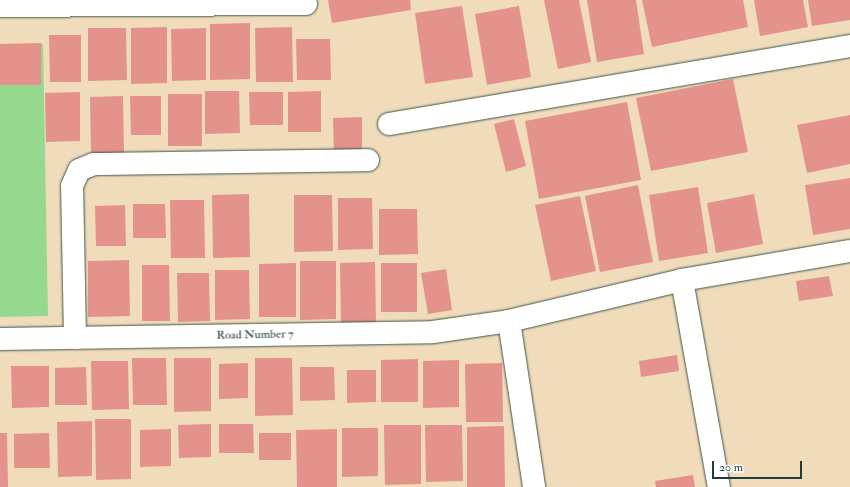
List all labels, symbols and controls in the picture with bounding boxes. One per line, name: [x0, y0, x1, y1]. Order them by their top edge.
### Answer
street label: Road Number 7: [216, 327, 294, 343]
scale bar: [714, 453, 804, 479]
text: 20 m: [719, 460, 743, 475]

